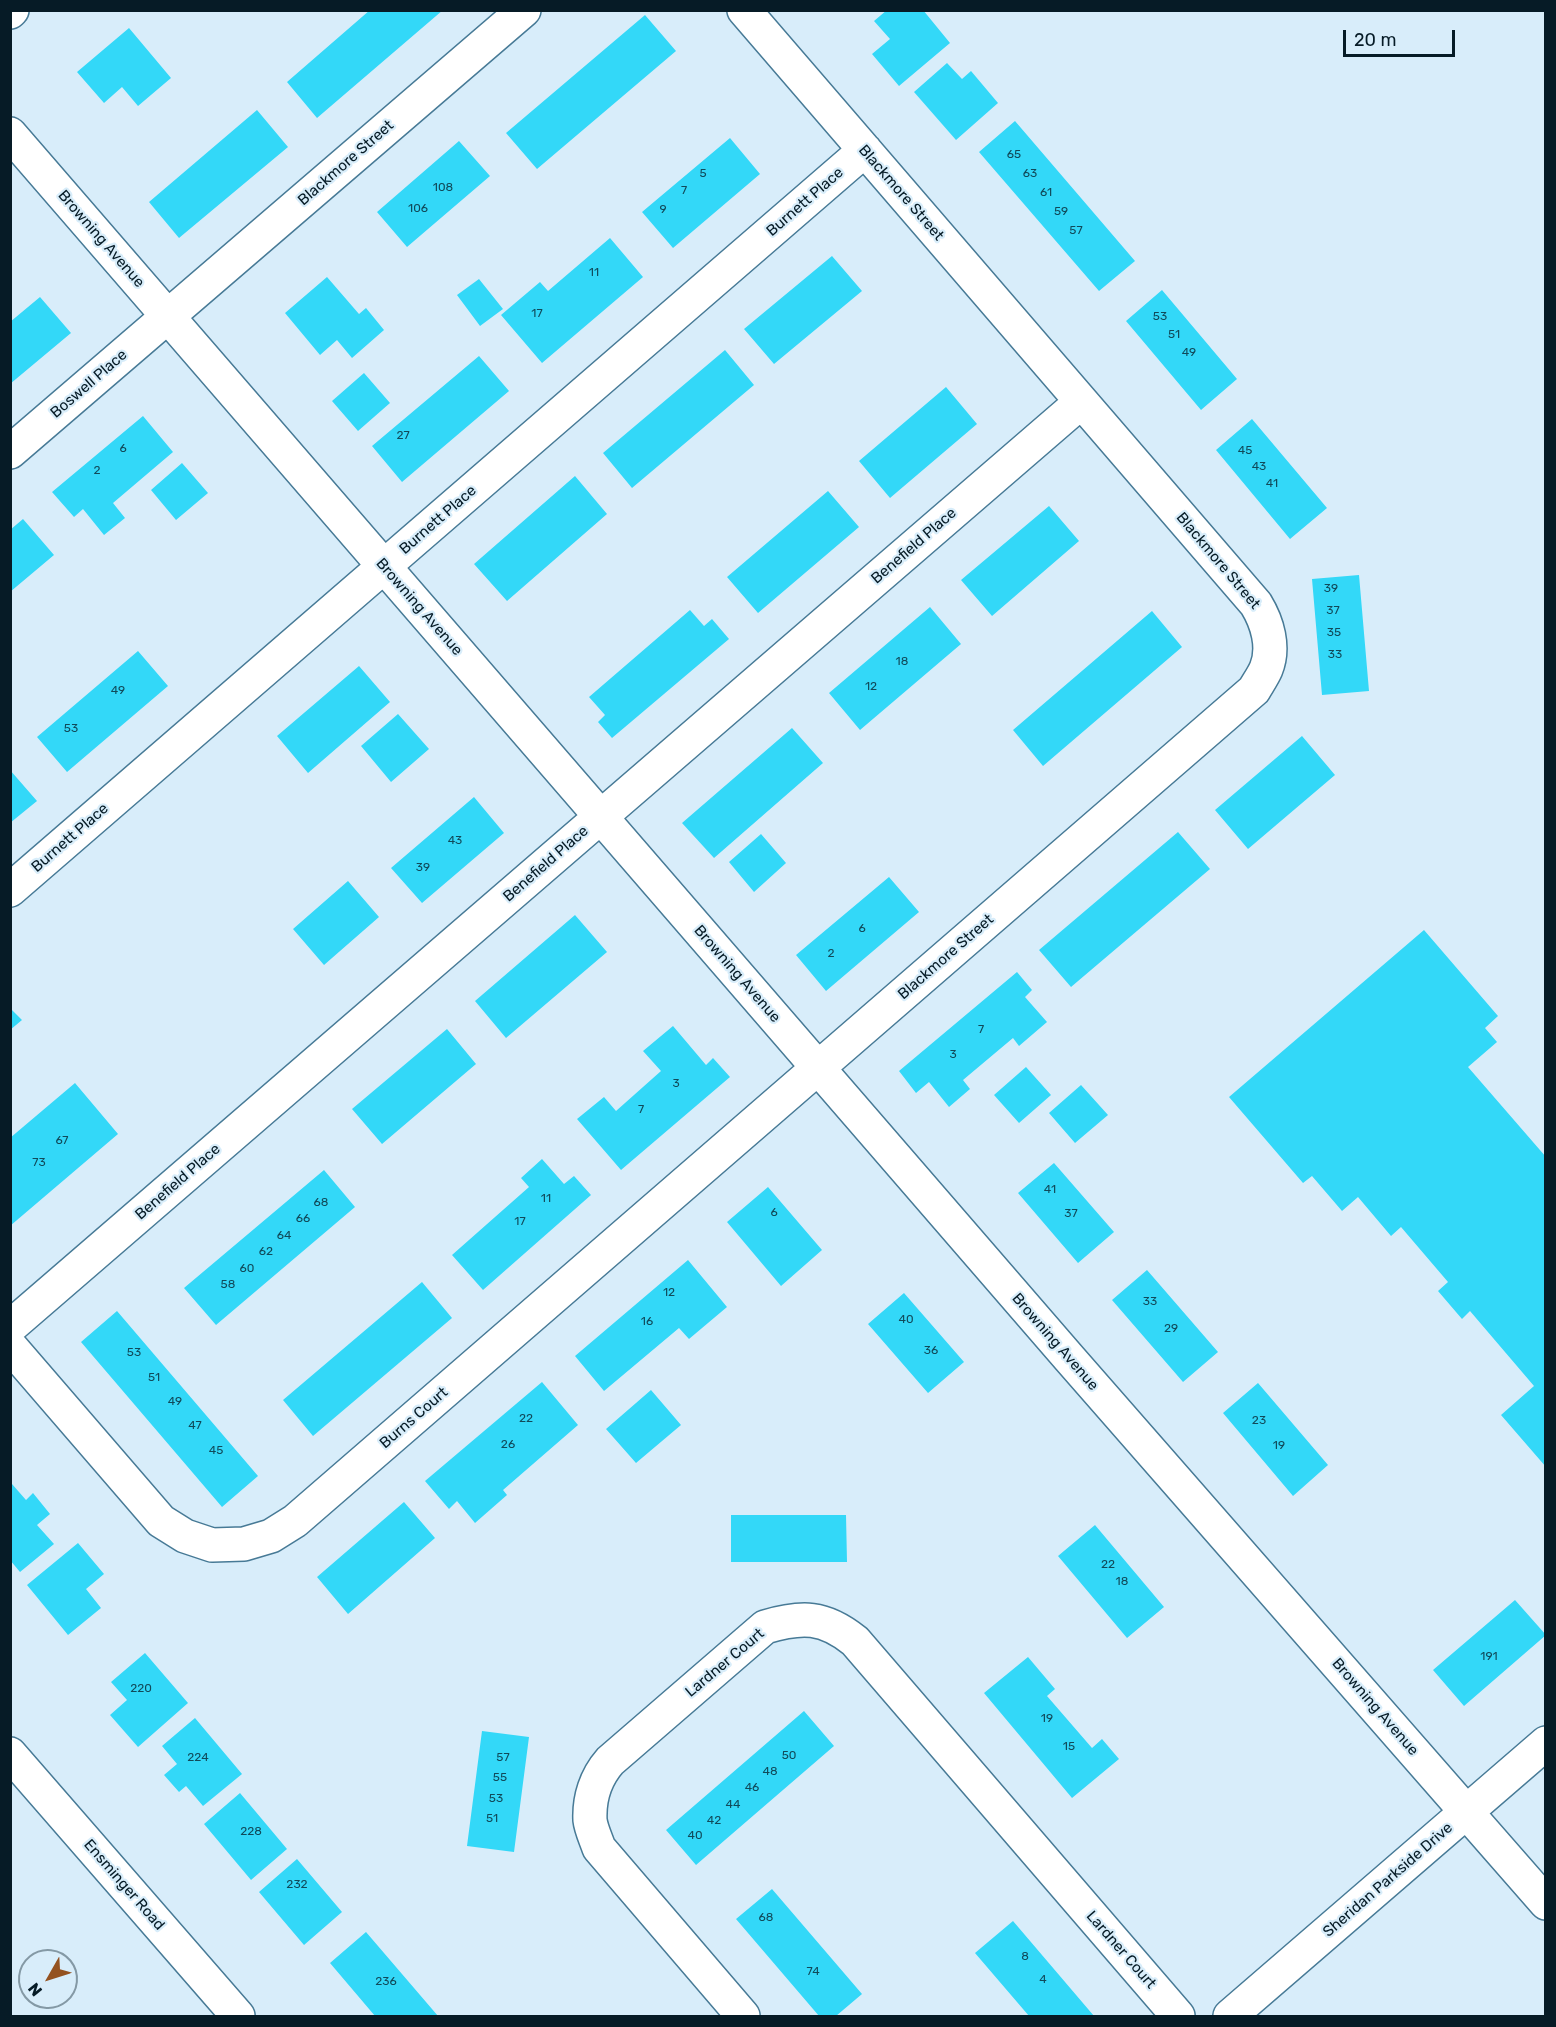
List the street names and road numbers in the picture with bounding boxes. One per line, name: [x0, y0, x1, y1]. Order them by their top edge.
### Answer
street label: Blackmore Street: [294, 117, 398, 209]
street label: Blackmore Street: [855, 141, 947, 245]
street label: Burnett Place: [763, 164, 847, 240]
street label: Browning Avenue: [54, 187, 148, 291]
street label: Boswell Place: [47, 346, 131, 422]
street label: Burnett Place: [396, 482, 480, 558]
street label: Benefield Place: [868, 504, 960, 588]
street label: Blackmore Street: [1172, 509, 1264, 613]
street label: Browning Avenue: [372, 555, 466, 659]
street label: Burnett Place: [28, 800, 112, 876]
street label: Benefield Place: [500, 822, 592, 906]
street label: Blackmore Street: [894, 911, 998, 1003]
street label: Browning Avenue: [690, 922, 784, 1026]
street label: Benefield Place: [132, 1140, 224, 1224]
street label: Browning Avenue: [1008, 1290, 1102, 1394]
street label: Burns Court: [376, 1384, 452, 1452]
street label: Lardner Court: [682, 1625, 768, 1701]
street label: Browning Avenue: [1328, 1655, 1422, 1759]
street label: Sheridan Parkside Drive: [1320, 1819, 1456, 1941]
street label: Ensminger Road: [80, 1836, 168, 1934]
street label: Lardner Court: [1082, 1907, 1160, 1993]

